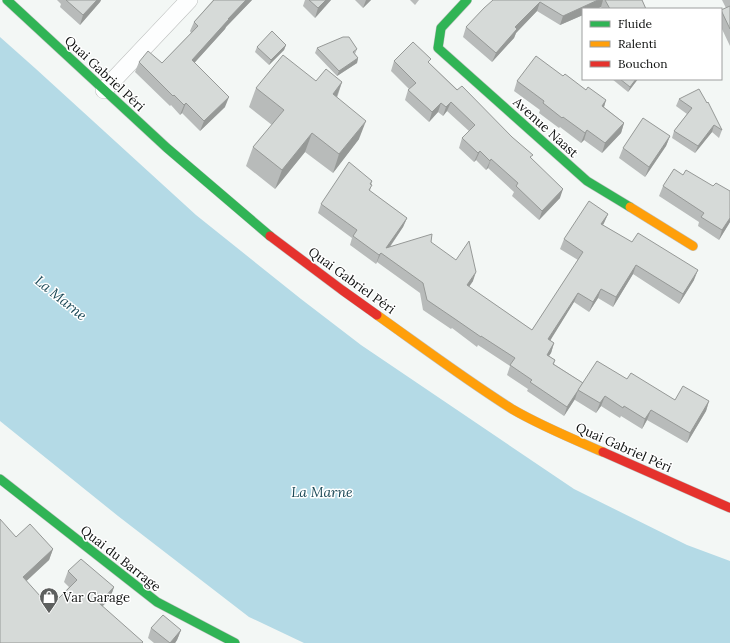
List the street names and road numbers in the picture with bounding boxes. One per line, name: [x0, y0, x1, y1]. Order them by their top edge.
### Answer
street label: Quai Gabriel Péri: [61, 32, 149, 115]
street label: Avenue Naast: [509, 93, 582, 161]
street label: Quai Gabriel Péri: [305, 243, 399, 318]
street label: Quai Gabriel Péri: [573, 419, 675, 476]
street label: Quai du Barrage: [77, 522, 164, 595]

